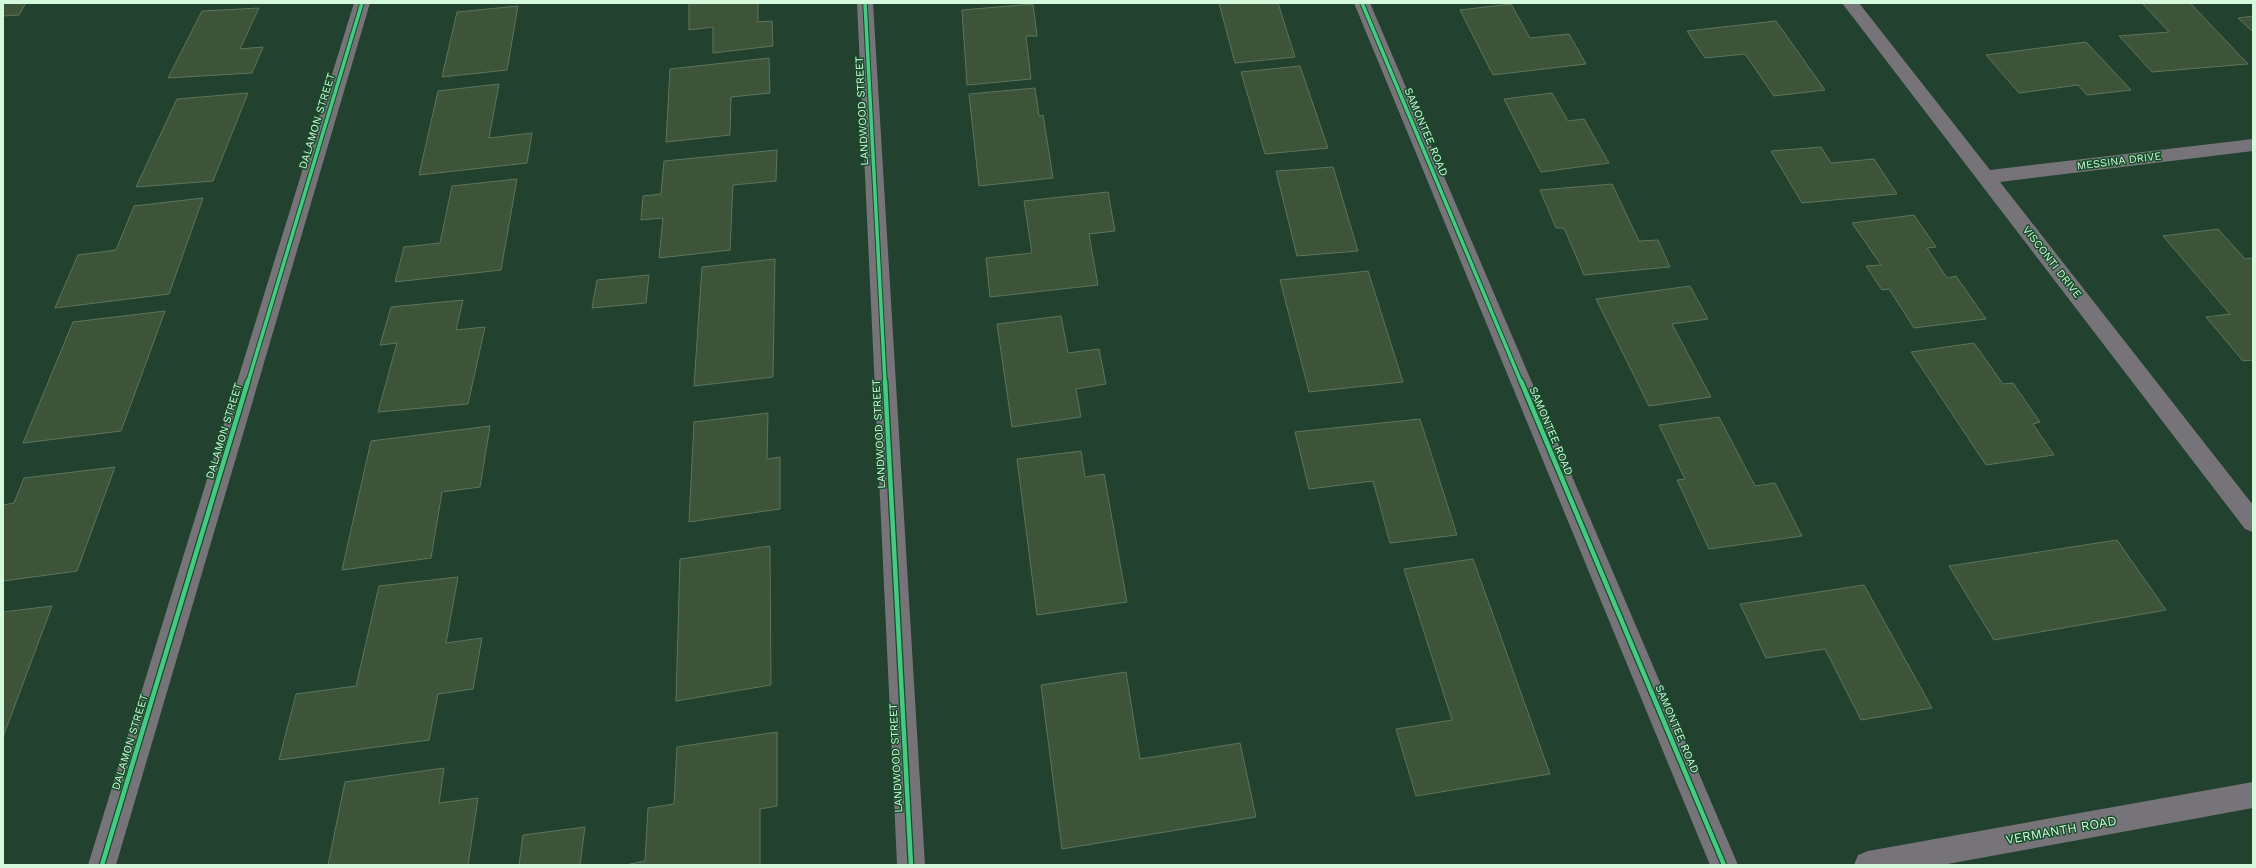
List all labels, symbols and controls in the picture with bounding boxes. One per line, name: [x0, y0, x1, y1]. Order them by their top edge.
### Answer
street label: LANDWOOD STREET: [853, 56, 871, 166]
street label: DALAMON STREET: [296, 71, 338, 171]
street label: SAMONTEE ROAD: [1402, 86, 1451, 178]
street label: MESSINA DRIVE: [2076, 149, 2162, 173]
street label: VISCONTI DRIVE: [2020, 223, 2084, 301]
street label: LANDWOOD STREET: [870, 379, 888, 489]
street label: DALAMON STREET: [203, 381, 245, 481]
street label: SAMONTEE ROAD: [1527, 385, 1576, 477]
street label: SAMONTEE ROAD: [1653, 683, 1702, 775]
street label: DALAMON STREET: [109, 692, 151, 792]
street label: LANDWOOD STREET: [887, 703, 905, 813]
street label: VERMANTH ROAD: [2004, 813, 2118, 847]

